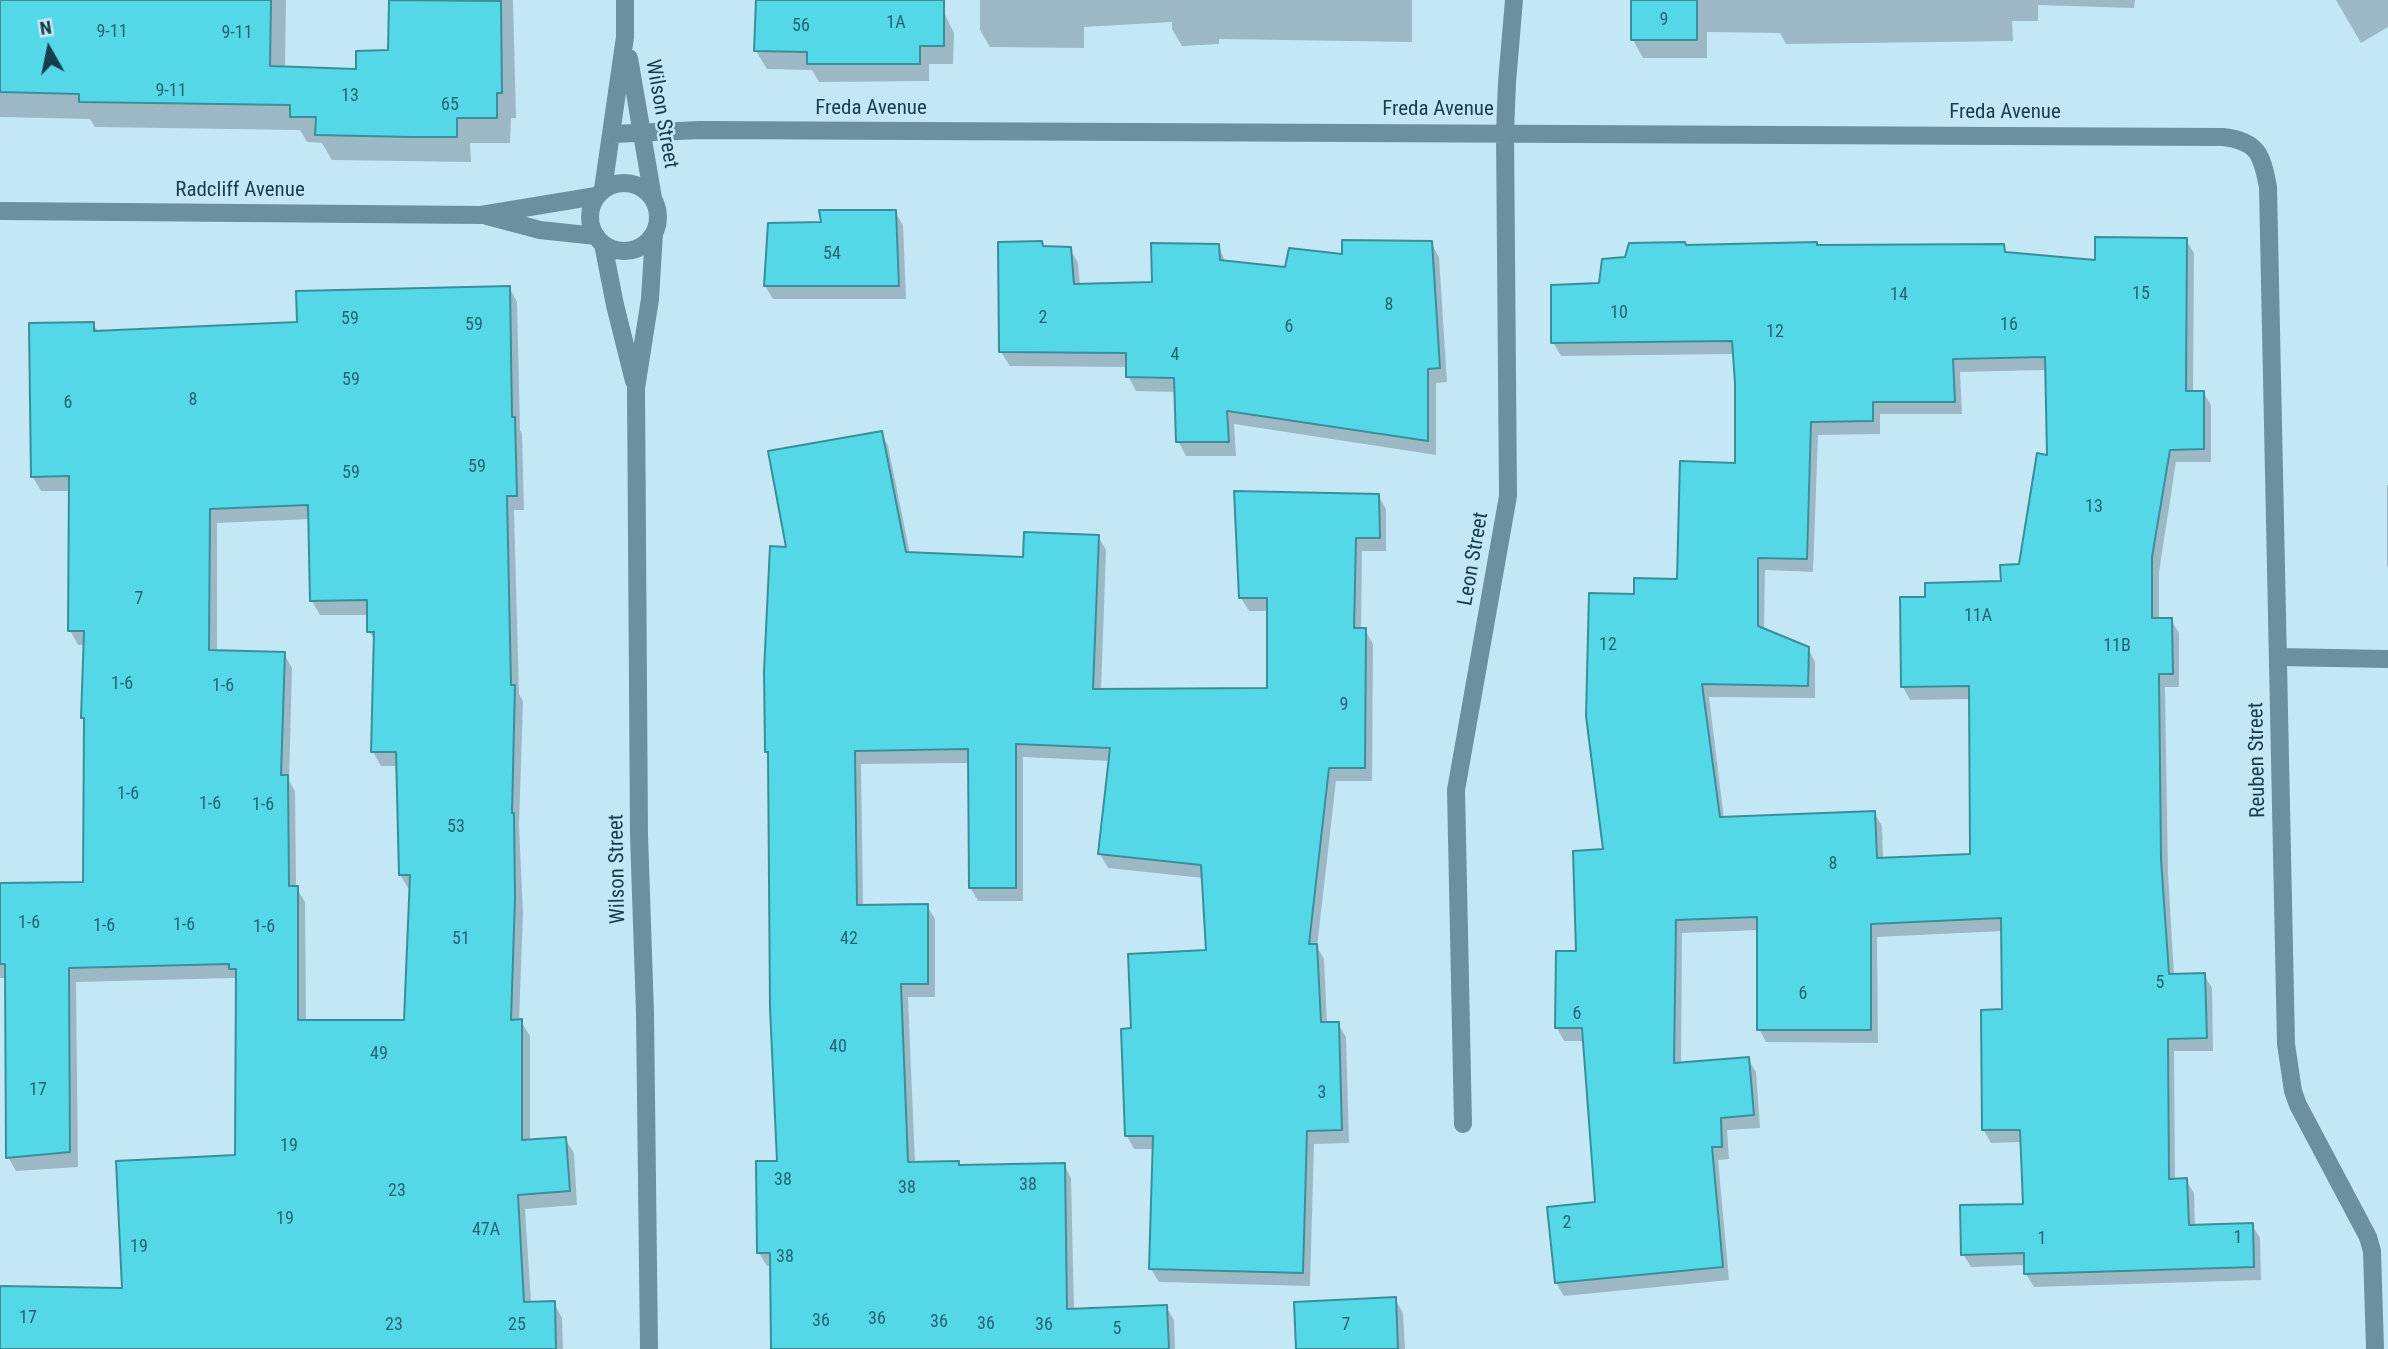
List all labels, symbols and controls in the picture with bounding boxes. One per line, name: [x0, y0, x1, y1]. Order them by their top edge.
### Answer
house number: 9: [1660, 9, 1668, 31]
house number: 1A: [886, 12, 906, 34]
north arrow: [14, 14, 84, 84]
text: N: [38, 15, 53, 40]
house number: 56: [792, 15, 810, 37]
house number: 9-11: [96, 21, 128, 43]
house number: 9-11: [221, 22, 253, 44]
street label: Wilson Street: [639, 58, 683, 170]
house number: 9-11: [155, 80, 187, 102]
house number: 13: [341, 85, 359, 107]
house number: 65: [441, 94, 459, 116]
street label: Freda Avenue: [815, 96, 927, 122]
street label: Freda Avenue: [1382, 97, 1494, 123]
street label: Freda Avenue: [1949, 100, 2061, 126]
street label: Radcliff Avenue: [175, 178, 305, 204]
house number: 54: [823, 243, 841, 265]
house number: 15: [2132, 283, 2150, 305]
house number: 14: [1890, 284, 1908, 306]
house number: 8: [1385, 294, 1393, 316]
house number: 10: [1610, 302, 1628, 324]
house number: 2: [1039, 307, 1047, 329]
house number: 59: [341, 308, 359, 330]
house number: 59: [465, 314, 483, 336]
house number: 16: [2000, 314, 2018, 336]
house number: 6: [1285, 316, 1293, 338]
house number: 12: [1766, 321, 1784, 343]
house number: 4: [1171, 344, 1179, 366]
house number: 59: [342, 369, 360, 391]
house number: 8: [189, 389, 197, 411]
house number: 6: [64, 392, 72, 414]
house number: 59: [468, 456, 486, 478]
house number: 59: [342, 462, 360, 484]
house number: 13: [2085, 496, 2103, 518]
street label: Leon Street: [1453, 510, 1495, 608]
house number: 7: [135, 588, 143, 610]
house number: 11A: [1964, 605, 1992, 627]
house number: 12: [1599, 634, 1617, 656]
house number: 11B: [2103, 635, 2131, 657]
house number: 1-6: [111, 673, 133, 695]
house number: 1-6: [212, 675, 234, 697]
house number: 9: [1340, 694, 1348, 716]
street label: Reuben Street: [2244, 702, 2272, 818]
house number: 1-6: [117, 783, 139, 805]
house number: 1-6: [199, 793, 221, 815]
house number: 1-6: [252, 794, 274, 816]
street label: Wilson Street: [604, 814, 632, 924]
house number: 53: [447, 816, 465, 838]
house number: 8: [1829, 853, 1837, 875]
house number: 1-6: [18, 912, 40, 934]
house number: 1-6: [173, 914, 195, 936]
house number: 1-6: [93, 915, 115, 937]
house number: 1-6: [253, 916, 275, 938]
house number: 51: [452, 928, 470, 950]
house number: 42: [840, 928, 858, 950]
house number: 5: [2156, 972, 2164, 994]
house number: 6: [1799, 983, 1807, 1005]
house number: 6: [1573, 1003, 1581, 1025]
house number: 40: [829, 1036, 847, 1058]
house number: 49: [370, 1043, 388, 1065]
house number: 17: [29, 1079, 47, 1101]
house number: 3: [1318, 1082, 1326, 1104]
house number: 19: [280, 1135, 298, 1157]
house number: 38: [774, 1169, 792, 1191]
house number: 38: [1019, 1174, 1037, 1196]
house number: 38: [898, 1177, 916, 1199]
house number: 23: [388, 1180, 406, 1202]
house number: 19: [276, 1208, 294, 1230]
house number: 2: [1563, 1212, 1571, 1234]
house number: 47A: [472, 1219, 500, 1241]
house number: 1: [2234, 1227, 2242, 1249]
house number: 1: [2038, 1228, 2046, 1250]
house number: 19: [130, 1236, 148, 1258]
house number: 38: [776, 1246, 794, 1268]
house number: 17: [19, 1307, 37, 1329]
house number: 36: [868, 1308, 886, 1330]
house number: 36: [812, 1310, 830, 1332]
house number: 36: [930, 1311, 948, 1333]
house number: 36: [977, 1313, 995, 1335]
house number: 23: [385, 1314, 403, 1336]
house number: 25: [508, 1314, 526, 1336]
house number: 36: [1035, 1314, 1053, 1336]
house number: 7: [1342, 1314, 1350, 1336]
house number: 5: [1113, 1318, 1121, 1340]

